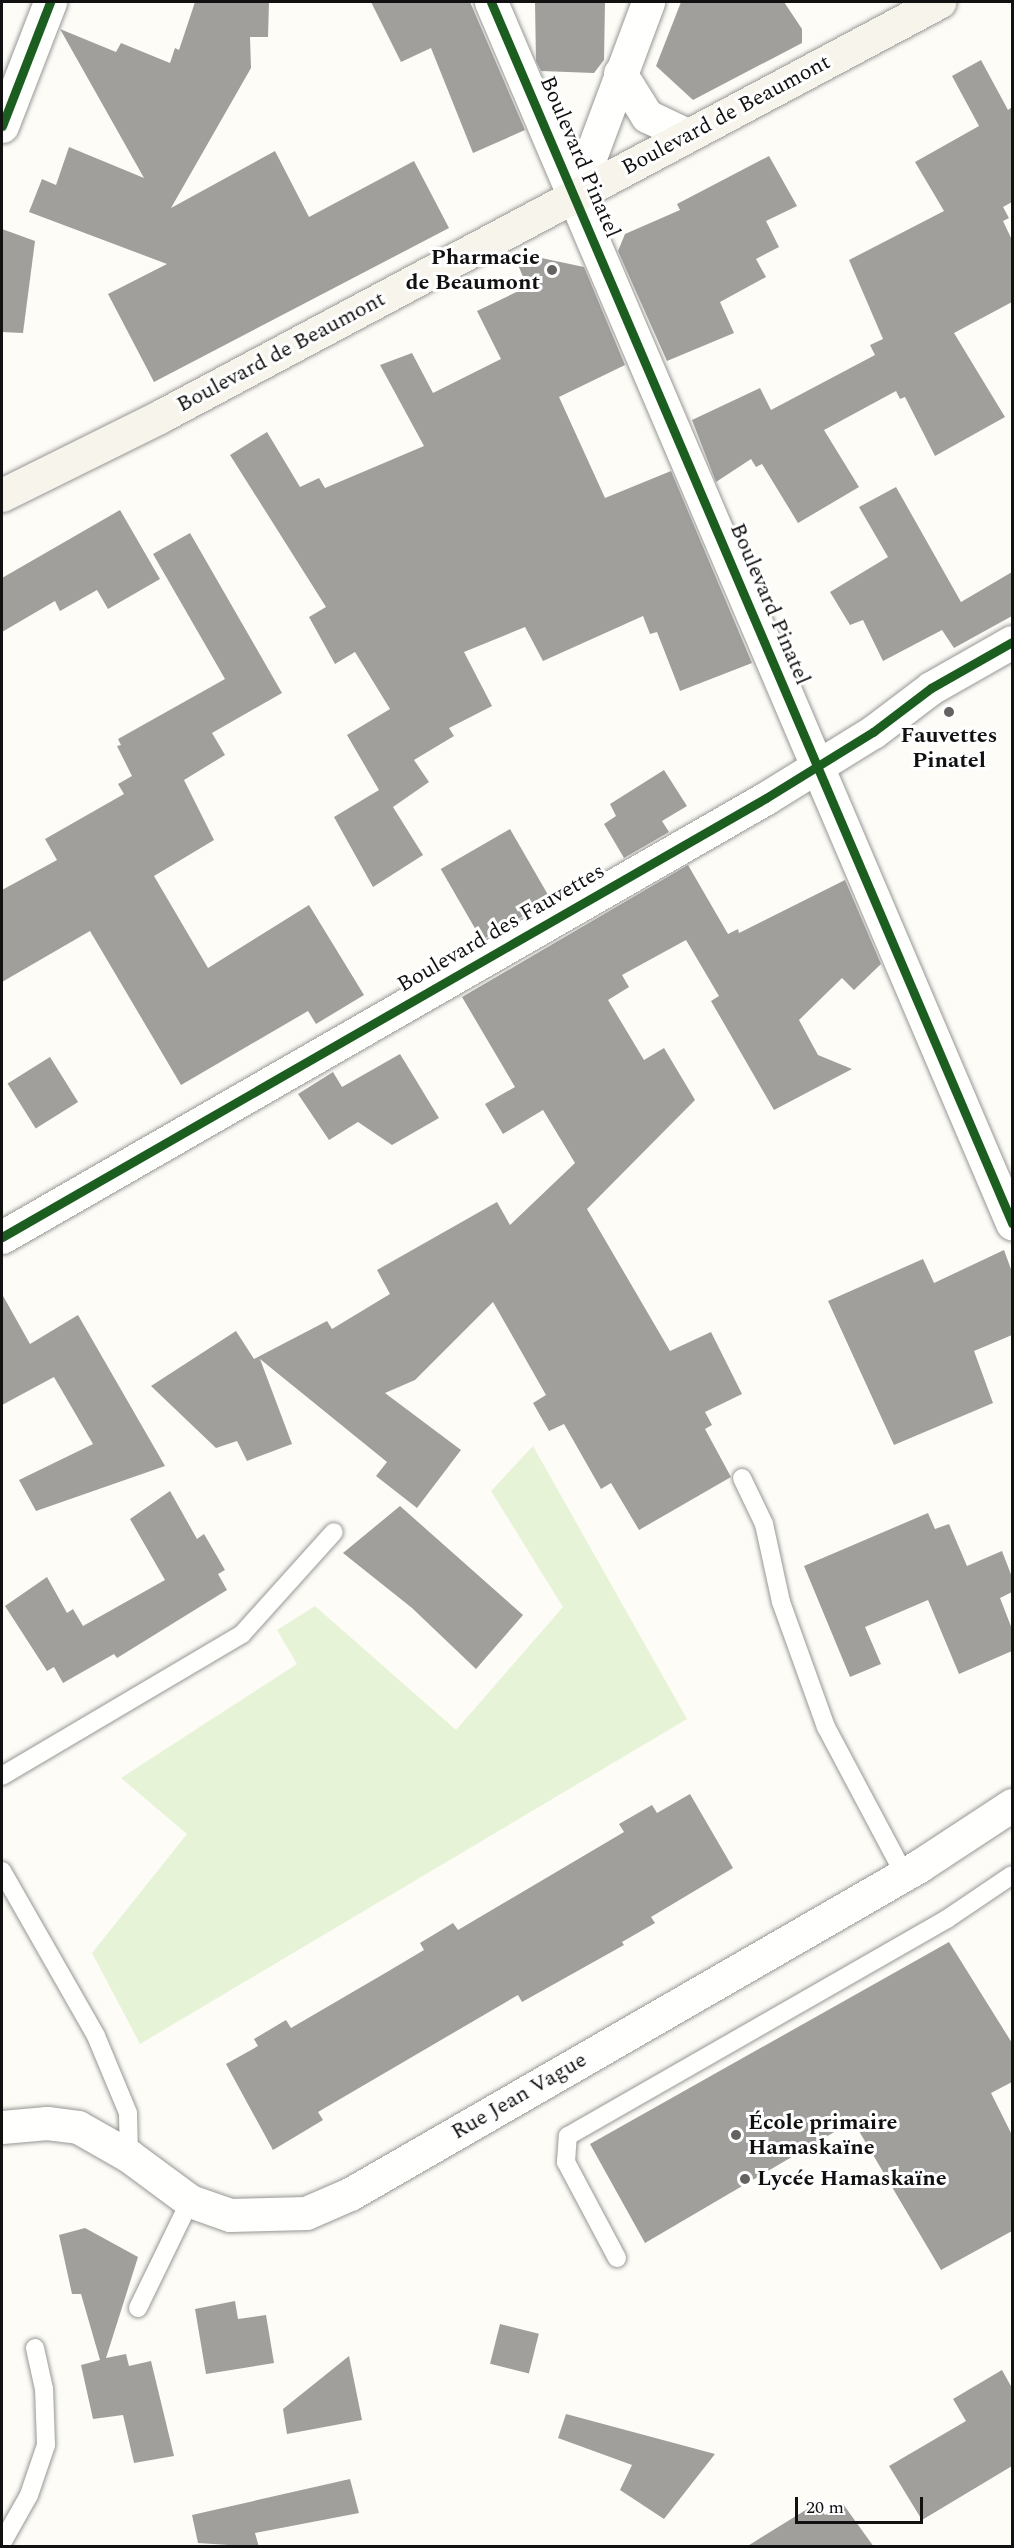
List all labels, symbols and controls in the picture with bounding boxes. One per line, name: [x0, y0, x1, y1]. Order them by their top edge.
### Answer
street label: Boulevard de Beaumont: [617, 49, 835, 181]
street label: Boulevard Pinatel: [534, 72, 626, 242]
place label: Pharmacie de Beaumont: [406, 244, 540, 296]
marker: Pharmacie de Beaumont: [545, 263, 559, 277]
street label: Boulevard de Beaumont: [172, 286, 390, 418]
street label: Boulevard Pinatel: [724, 519, 816, 689]
marker: Fauvettes Pinatel: [942, 705, 956, 719]
place label: Fauvettes Pinatel: [901, 722, 997, 774]
street label: Boulevard des Fauvettes: [393, 858, 609, 998]
street label: Rue Jean Vague: [447, 2047, 591, 2145]
place label: École primaire Hamaskaïne: [748, 2109, 897, 2160]
marker: École primaire Hamaskaïne: [729, 2128, 743, 2142]
place label: Lycée Hamaskaïne: [757, 2166, 947, 2192]
marker: Lycée Hamaskaïne: [738, 2172, 752, 2186]
scale bar: [798, 2485, 926, 2523]
text: 20 m: [806, 2494, 844, 2521]

